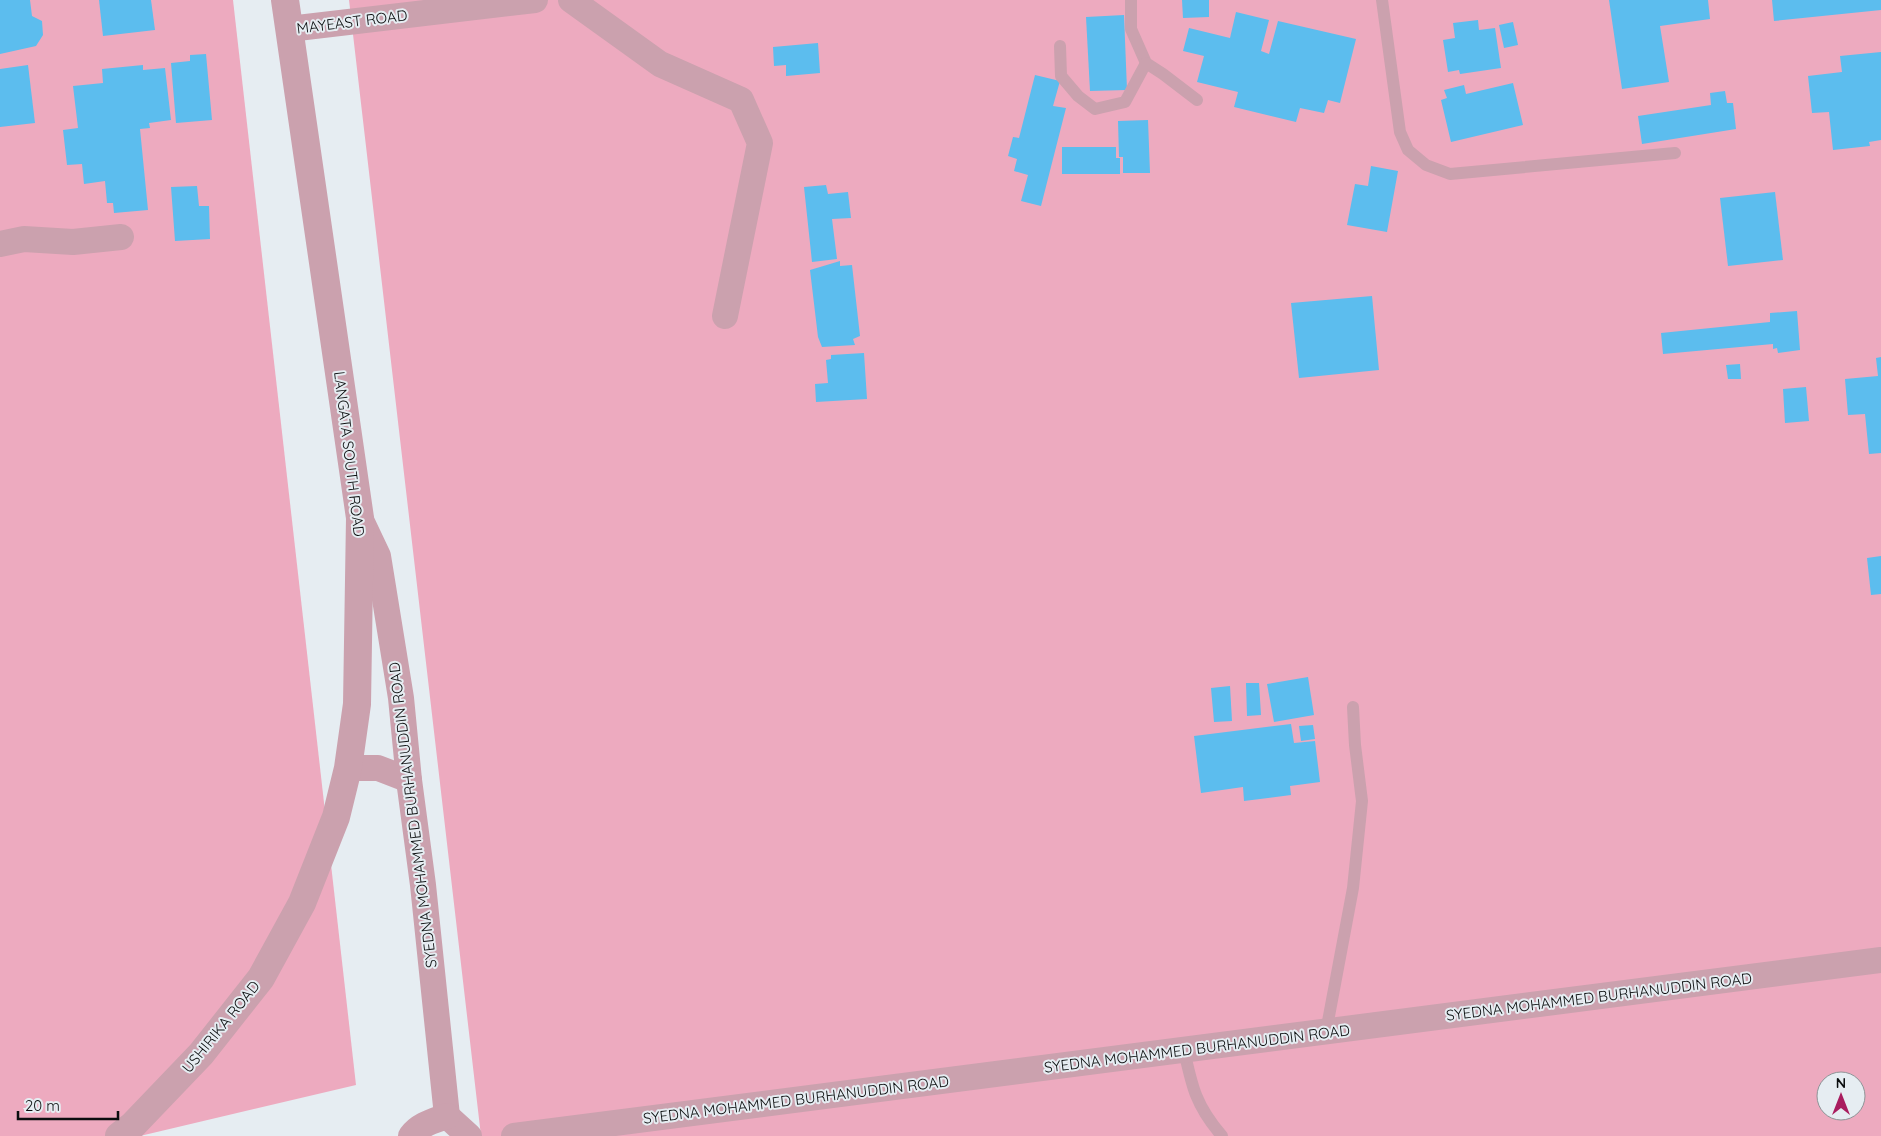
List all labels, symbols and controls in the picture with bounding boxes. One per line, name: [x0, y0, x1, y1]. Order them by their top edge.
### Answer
street label: MAYEAST ROAD: [295, 5, 409, 38]
street label: LANGATA SOUTH ROAD: [330, 370, 369, 538]
street label: SYEDNA MOHAMMED BURHANUDDIN ROAD: [384, 661, 441, 969]
street label: SYEDNA MOHAMMED BURHANUDDIN ROAD: [1445, 968, 1753, 1025]
street label: USHIRIKA ROAD: [178, 977, 264, 1077]
street label: SYEDNA MOHAMMED BURHANUDDIN ROAD: [1043, 1020, 1351, 1077]
street label: SYEDNA MOHAMMED BURHANUDDIN ROAD: [642, 1071, 950, 1128]
north arrow: [1816, 1071, 1866, 1121]
text: N: [1836, 1074, 1846, 1092]
scale bar: [18, 1088, 118, 1120]
text: 20 m: [25, 1096, 60, 1115]

